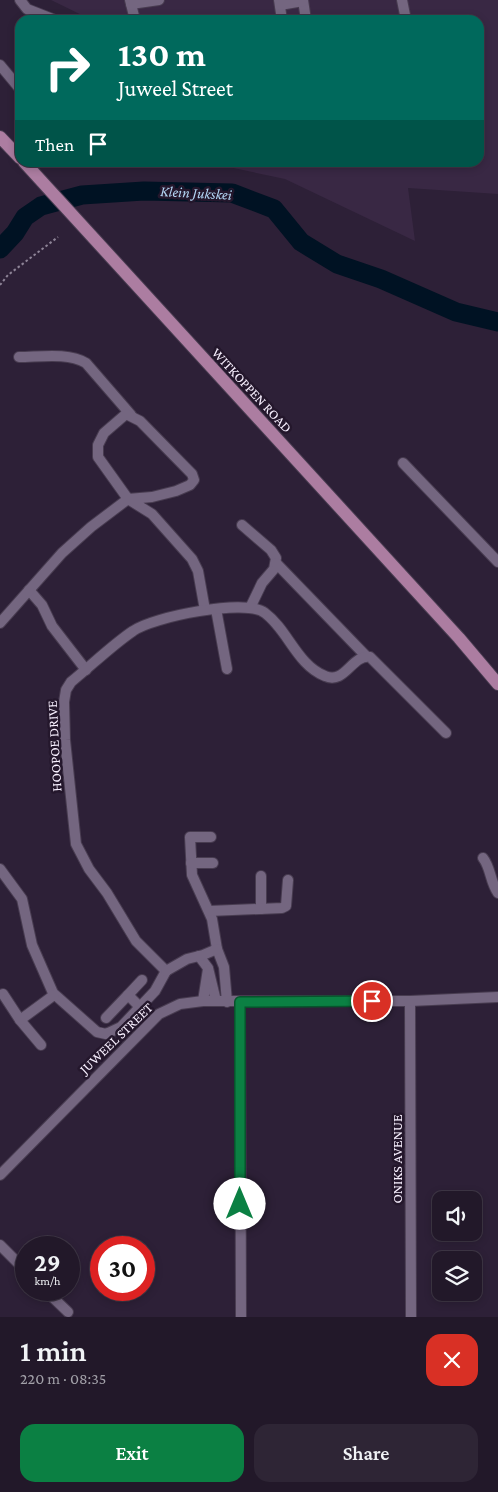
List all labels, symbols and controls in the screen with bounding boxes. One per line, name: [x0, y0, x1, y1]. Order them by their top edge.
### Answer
icon: right: [35, 35, 100, 100]
text: 130 m: [118, 35, 206, 74]
text: Juweel Street: [118, 76, 233, 101]
icon: arrive: [84, 130, 112, 158]
text: Then: [35, 134, 74, 155]
water label: Klein Jukskei: [160, 183, 233, 204]
street label: WITKOPPEN ROAD: [209, 344, 295, 436]
street label: HOOPOE DRIVE: [44, 700, 64, 792]
pin: [351, 980, 393, 1022]
icon: arrive: [358, 987, 386, 1015]
street label: JUWEEL STREET: [75, 999, 156, 1078]
street label: ONIKS AVENUE: [389, 1114, 405, 1204]
position arrow: [213, 1177, 265, 1229]
map controls: [432, 1191, 482, 1301]
button: sound: [432, 1191, 482, 1241]
speed limit sign: 30: [90, 1236, 155, 1301]
text: 29: [34, 1249, 61, 1276]
button: layers: [432, 1251, 482, 1301]
text: km/h: [35, 1274, 60, 1288]
text: 1 min: [20, 1334, 87, 1367]
button: close: [426, 1334, 478, 1386]
text: 220 m · 08:35: [20, 1370, 106, 1387]
button: Exit: [20, 1424, 244, 1482]
button: Share: [254, 1424, 478, 1482]

